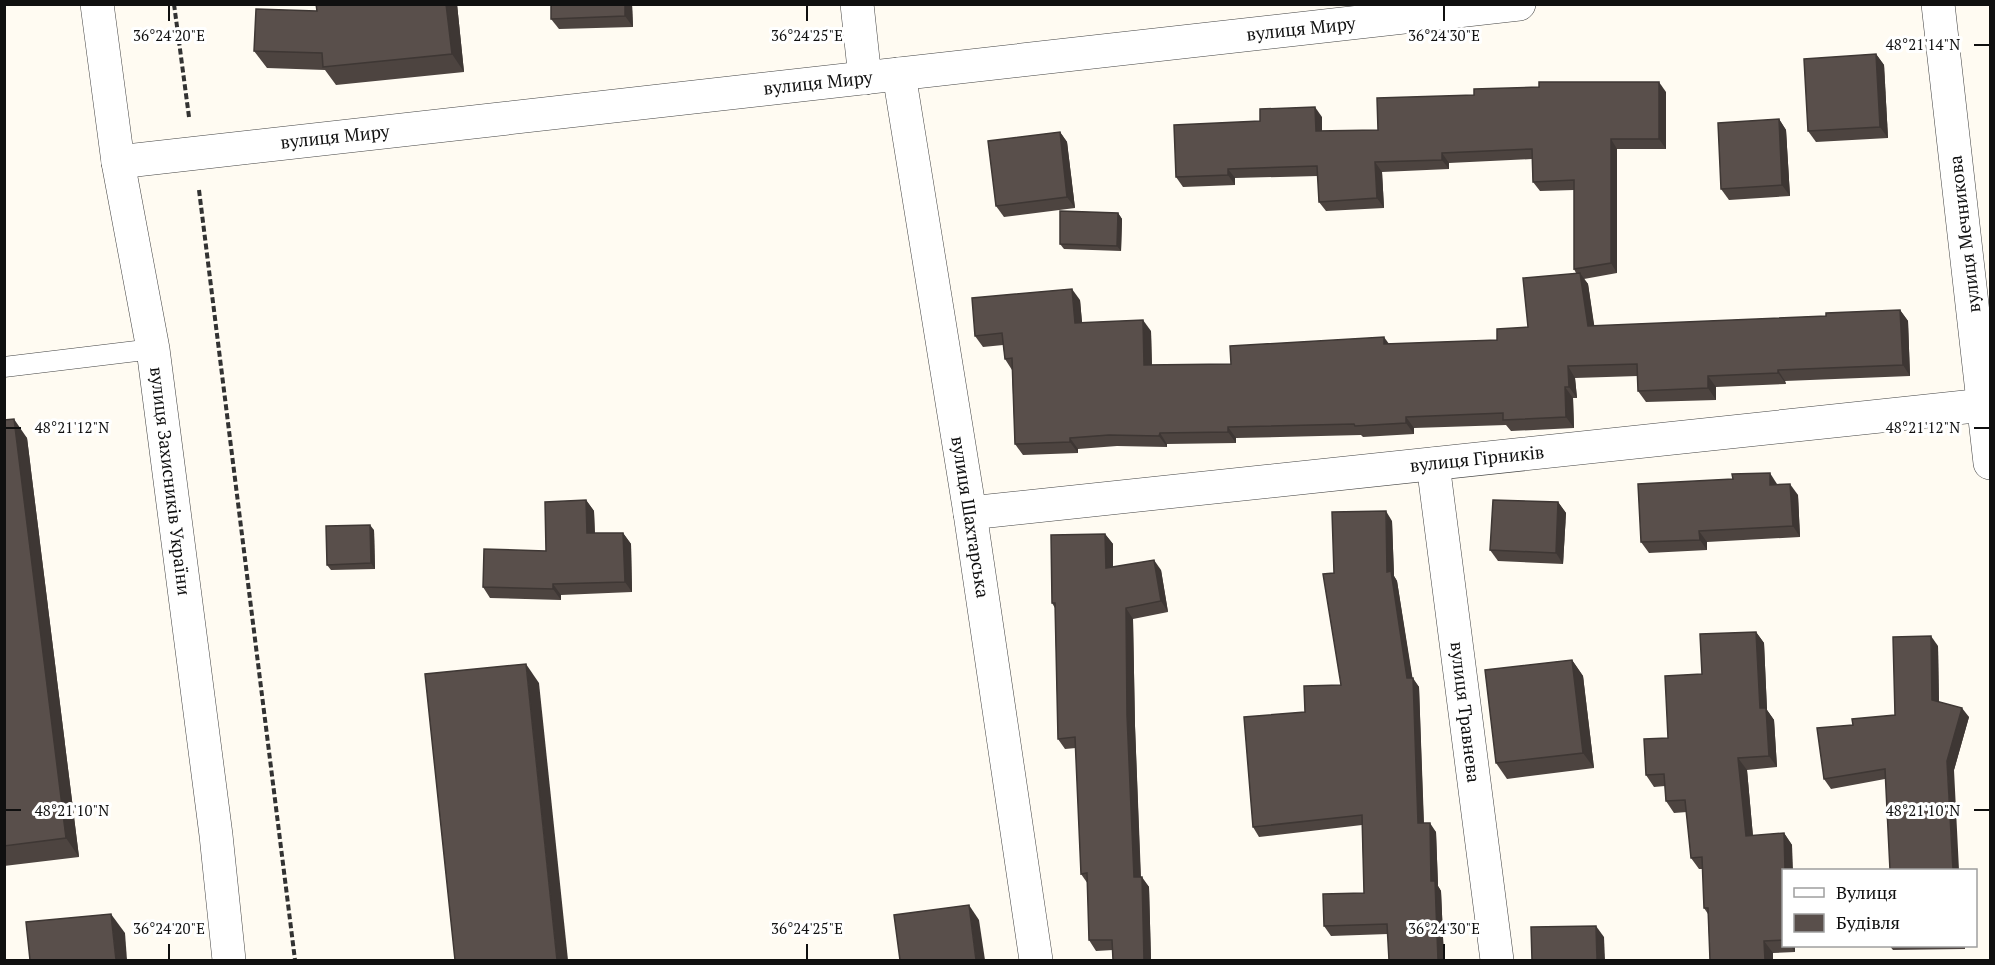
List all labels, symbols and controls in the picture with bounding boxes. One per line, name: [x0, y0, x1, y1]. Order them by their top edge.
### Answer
street label: вулиця Миру: [1245, 10, 1358, 46]
text: 36°24'20"E: [133, 25, 205, 45]
text: 36°24'25"E: [771, 25, 843, 45]
text: 36°24'30"E: [1408, 25, 1480, 45]
text: 48°21'14"N: [1886, 34, 1960, 54]
street label: вулиця Миру: [762, 64, 875, 100]
street label: вулиця Миру: [279, 118, 392, 154]
street label: вулиця Мечникова: [1942, 154, 1986, 314]
street label: вулиця Захисників України: [145, 365, 197, 597]
text: 48°21'12"N: [35, 417, 109, 437]
text: 48°21'12"N: [1886, 417, 1960, 437]
street label: вулиця Шахтарська: [946, 434, 996, 599]
street label: вулиця Гірників: [1408, 439, 1545, 477]
street label: вулиця Травнева: [1445, 640, 1487, 784]
text: 48°21'10"N: [35, 800, 109, 820]
text: 48°21'10"N: [1886, 800, 1960, 820]
legend: [1782, 869, 1977, 947]
text: Вулиця: [1836, 880, 1897, 904]
text: Будівля: [1836, 910, 1900, 934]
text: 36°24'20"E: [133, 918, 205, 938]
text: 36°24'25"E: [771, 918, 843, 938]
text: 36°24'30"E: [1408, 918, 1480, 938]

